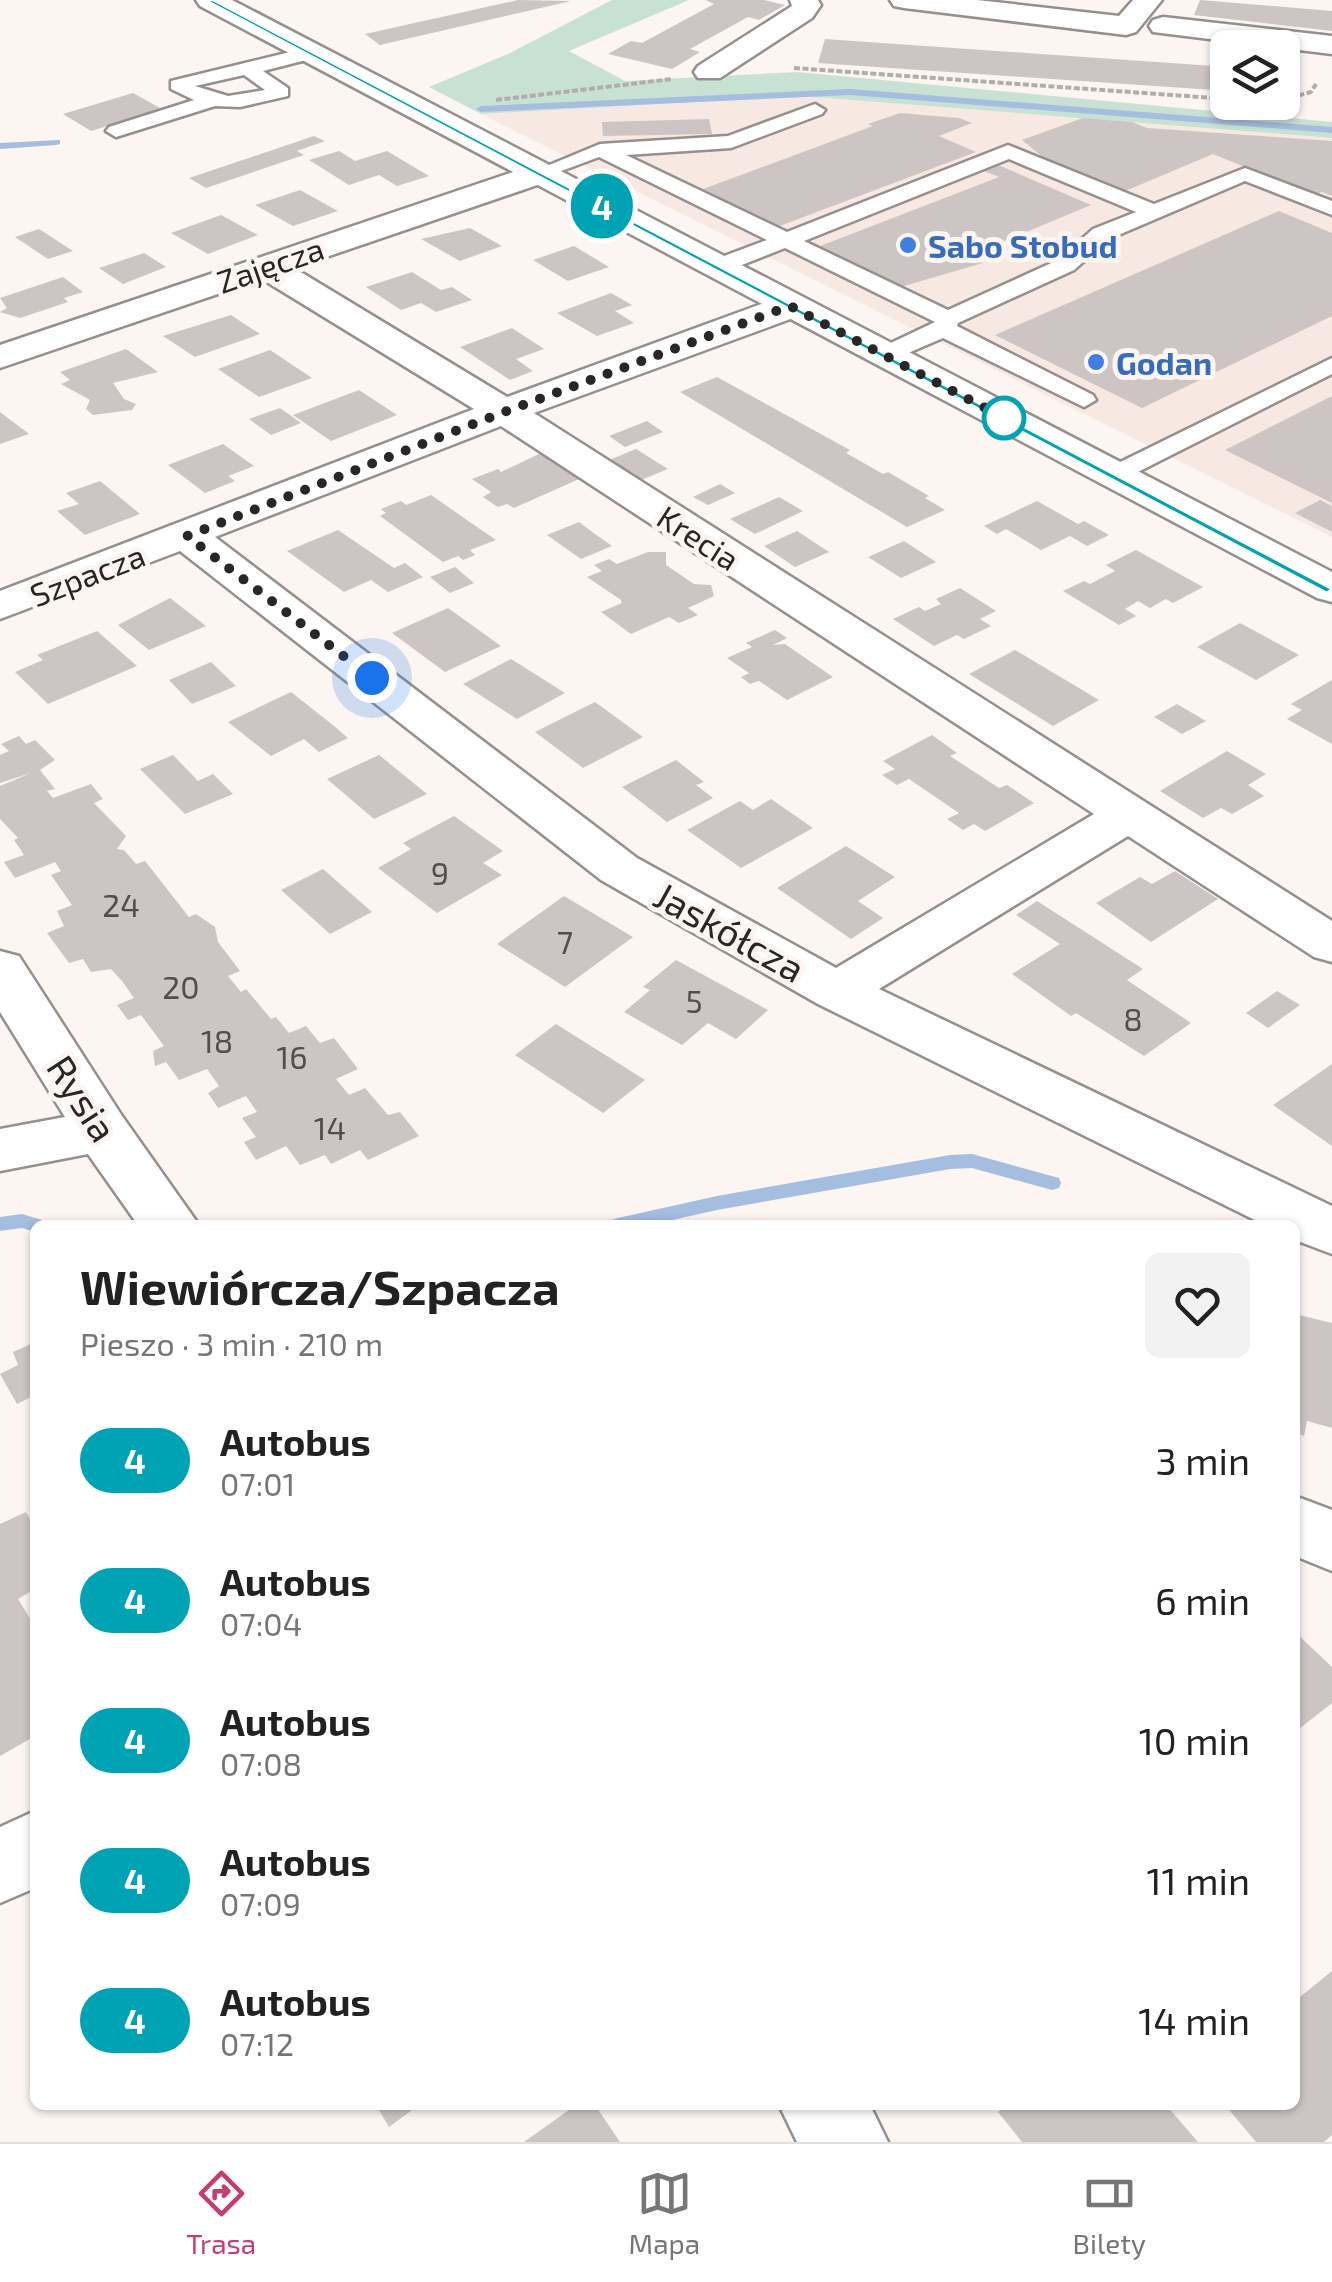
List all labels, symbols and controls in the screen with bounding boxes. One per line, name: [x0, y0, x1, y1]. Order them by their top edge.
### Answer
map controls: [1210, 30, 1300, 120]
button: layers: [1210, 30, 1300, 120]
line badge: 4: [570, 174, 634, 238]
text: 4: [591, 185, 613, 227]
place label: Sabo Stobud: [928, 226, 1118, 264]
street label: Zajęcza: [212, 228, 329, 301]
marker: Sabo Stobud: [897, 234, 919, 256]
place label: Godan: [1116, 343, 1212, 381]
marker: Godan: [1085, 351, 1107, 373]
unlabelled marker: [983, 397, 1025, 439]
street label: Krecia: [651, 497, 747, 577]
street label: Szpacza: [24, 535, 150, 613]
your location: [347, 653, 397, 703]
house number: 9: [431, 853, 449, 891]
street label: Jaskółcza: [647, 871, 813, 991]
house number: 24: [102, 885, 140, 923]
house number: 7: [557, 922, 573, 960]
house number: 20: [162, 967, 200, 1005]
house number: 5: [685, 981, 703, 1019]
house number: 8: [1123, 999, 1143, 1037]
house number: 18: [201, 1021, 233, 1059]
house number: 16: [276, 1037, 308, 1075]
street label: Rysia: [38, 1046, 128, 1150]
house number: 14: [314, 1108, 346, 1146]
button: heart: [1145, 1253, 1250, 1358]
text: Wiewiórcza/Szpacza: [80, 1257, 560, 1315]
text: Pieszo · 3 min · 210 m: [80, 1324, 383, 1362]
text: Autobus: [220, 1418, 371, 1464]
text: 3 min: [1156, 1437, 1250, 1483]
text: 4: [124, 1439, 146, 1481]
text: 07:01: [220, 1464, 295, 1502]
text: Autobus: [220, 1558, 371, 1604]
text: 6 min: [1155, 1577, 1250, 1623]
text: 4: [124, 1579, 146, 1621]
text: 07:04: [220, 1604, 302, 1642]
text: Autobus: [220, 1698, 371, 1744]
text: 10 min: [1139, 1717, 1250, 1763]
text: 4: [124, 1719, 146, 1761]
text: 07:08: [220, 1744, 302, 1782]
text: Autobus: [220, 1838, 371, 1884]
text: 11 min: [1146, 1857, 1250, 1903]
text: 4: [124, 1859, 146, 1901]
text: 07:09: [220, 1884, 301, 1922]
text: Autobus: [220, 1978, 371, 2024]
text: 14 min: [1138, 1997, 1250, 2043]
text: 4: [124, 1999, 146, 2041]
text: 07:12: [220, 2024, 294, 2062]
tab: Trasa: [186, 2166, 256, 2260]
tab: Mapa: [629, 2166, 700, 2260]
tab: Bilety: [1073, 2166, 1146, 2260]

